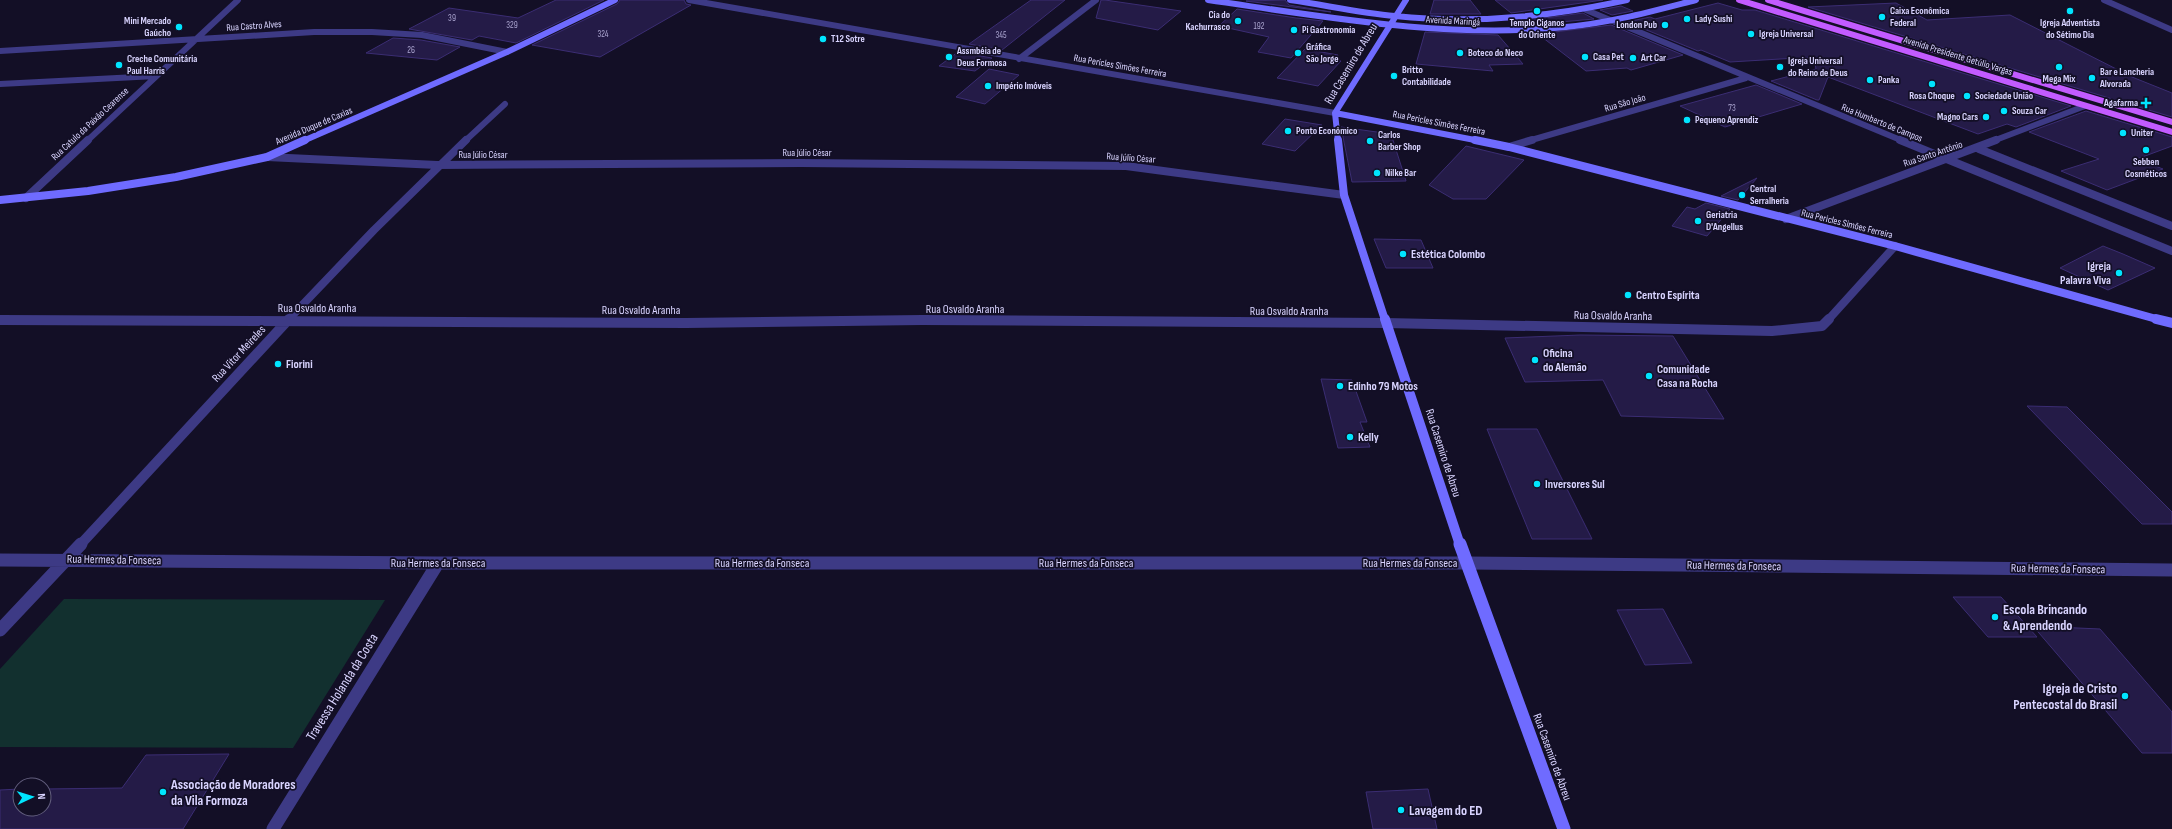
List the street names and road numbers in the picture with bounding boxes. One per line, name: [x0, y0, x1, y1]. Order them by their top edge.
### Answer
street label: Avenida Maringá: [1425, 14, 1481, 28]
street label: Rua Castro Alves: [226, 18, 283, 34]
street label: Rua Casemiro de Abreu: [1321, 21, 1381, 107]
street label: Avenida Presidente Getúlio Vargas: [1901, 33, 2014, 78]
street label: Rua Pericles Simões Ferreira: [1073, 52, 1167, 80]
street label: Rua Catulo da Paixão Cearense: [49, 85, 131, 163]
street label: Rua São João: [1603, 91, 1647, 115]
street label: Rua Humberto de Campos: [1840, 101, 1925, 145]
street label: Avenida Duque de Caxias: [273, 104, 355, 148]
street label: Rua Pericles Simões Ferreira: [1392, 108, 1486, 138]
street label: Rua Santo Antônio: [1902, 138, 1964, 170]
street label: Rua Júlio César: [782, 147, 832, 159]
street label: Rua Júlio César: [458, 149, 508, 161]
street label: Rua Júlio César: [1106, 150, 1156, 166]
street label: Rua Pericles Simões Ferreira: [1800, 207, 1894, 241]
street label: Rua Osvaldo Aranha: [278, 301, 357, 316]
street label: Rua Osvaldo Aranha: [926, 302, 1005, 317]
street label: Rua Osvaldo Aranha: [602, 303, 681, 318]
street label: Rua Osvaldo Aranha: [1250, 304, 1329, 319]
street label: Rua Osvaldo Aranha: [1574, 308, 1653, 324]
street label: Rua Vitor Meireles: [209, 322, 269, 386]
street label: Rua Casemiro de Abreu: [1422, 407, 1464, 499]
street label: Rua Hermes da Fonseca: [67, 552, 162, 568]
street label: Rua Hermes da Fonseca: [391, 556, 486, 571]
street label: Rua Hermes da Fonseca: [715, 556, 810, 571]
street label: Rua Hermes da Fonseca: [1039, 556, 1134, 571]
street label: Rua Hermes da Fonseca: [1363, 556, 1458, 571]
street label: Rua Hermes da Fonseca: [1687, 558, 1782, 574]
street label: Rua Hermes da Fonseca: [2011, 561, 2106, 577]
street label: Travessa Holanda da Costa: [302, 630, 382, 744]
street label: Rua Casemiro de Abreu: [1529, 711, 1575, 803]

